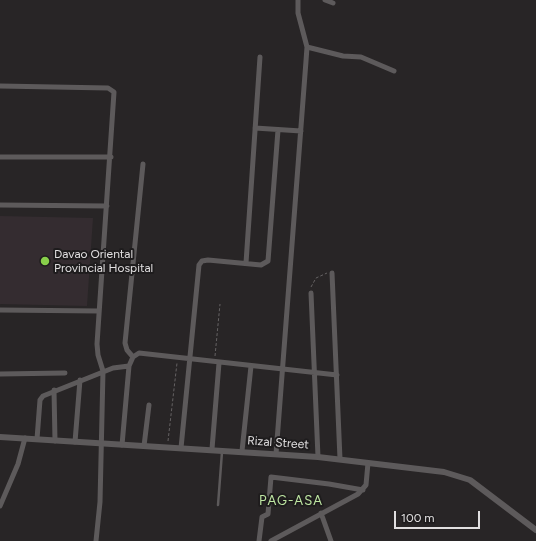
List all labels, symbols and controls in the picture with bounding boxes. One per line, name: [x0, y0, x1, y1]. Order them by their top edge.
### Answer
place label: Davao Oriental Provincial Hospital: [54, 247, 153, 275]
marker: Davao Oriental Provincial Hospital: [39, 255, 51, 267]
street label: Rizal Street: [247, 434, 309, 452]
district label: PAG-ASA: [259, 493, 323, 509]
scale bar: [396, 503, 482, 529]
text: 100 m: [401, 511, 435, 525]

